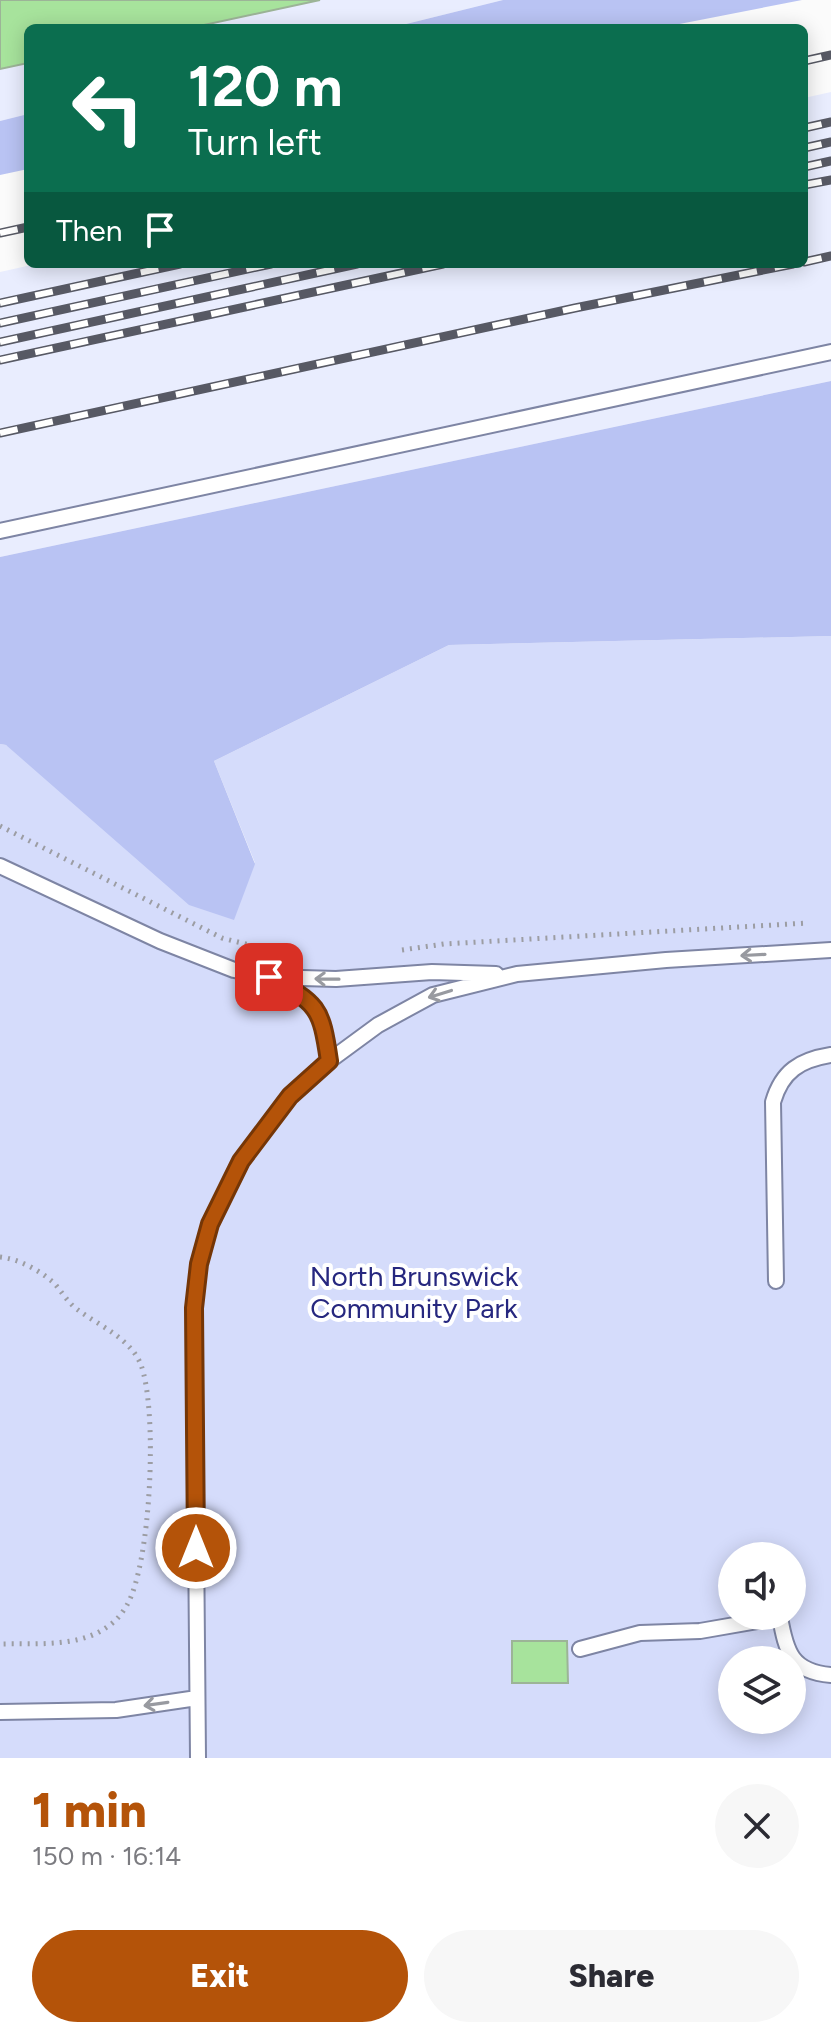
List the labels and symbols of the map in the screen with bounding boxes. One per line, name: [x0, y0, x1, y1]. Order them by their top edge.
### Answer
pin: [235, 943, 303, 1011]
one-way arrow: [740, 948, 767, 963]
one-way arrow: [314, 971, 341, 987]
one-way arrow: [428, 987, 454, 1002]
park label: North Brunswick Community Park: [310, 1259, 519, 1325]
position arrow: [154, 1506, 238, 1590]
one-way arrow: [144, 1697, 170, 1712]

